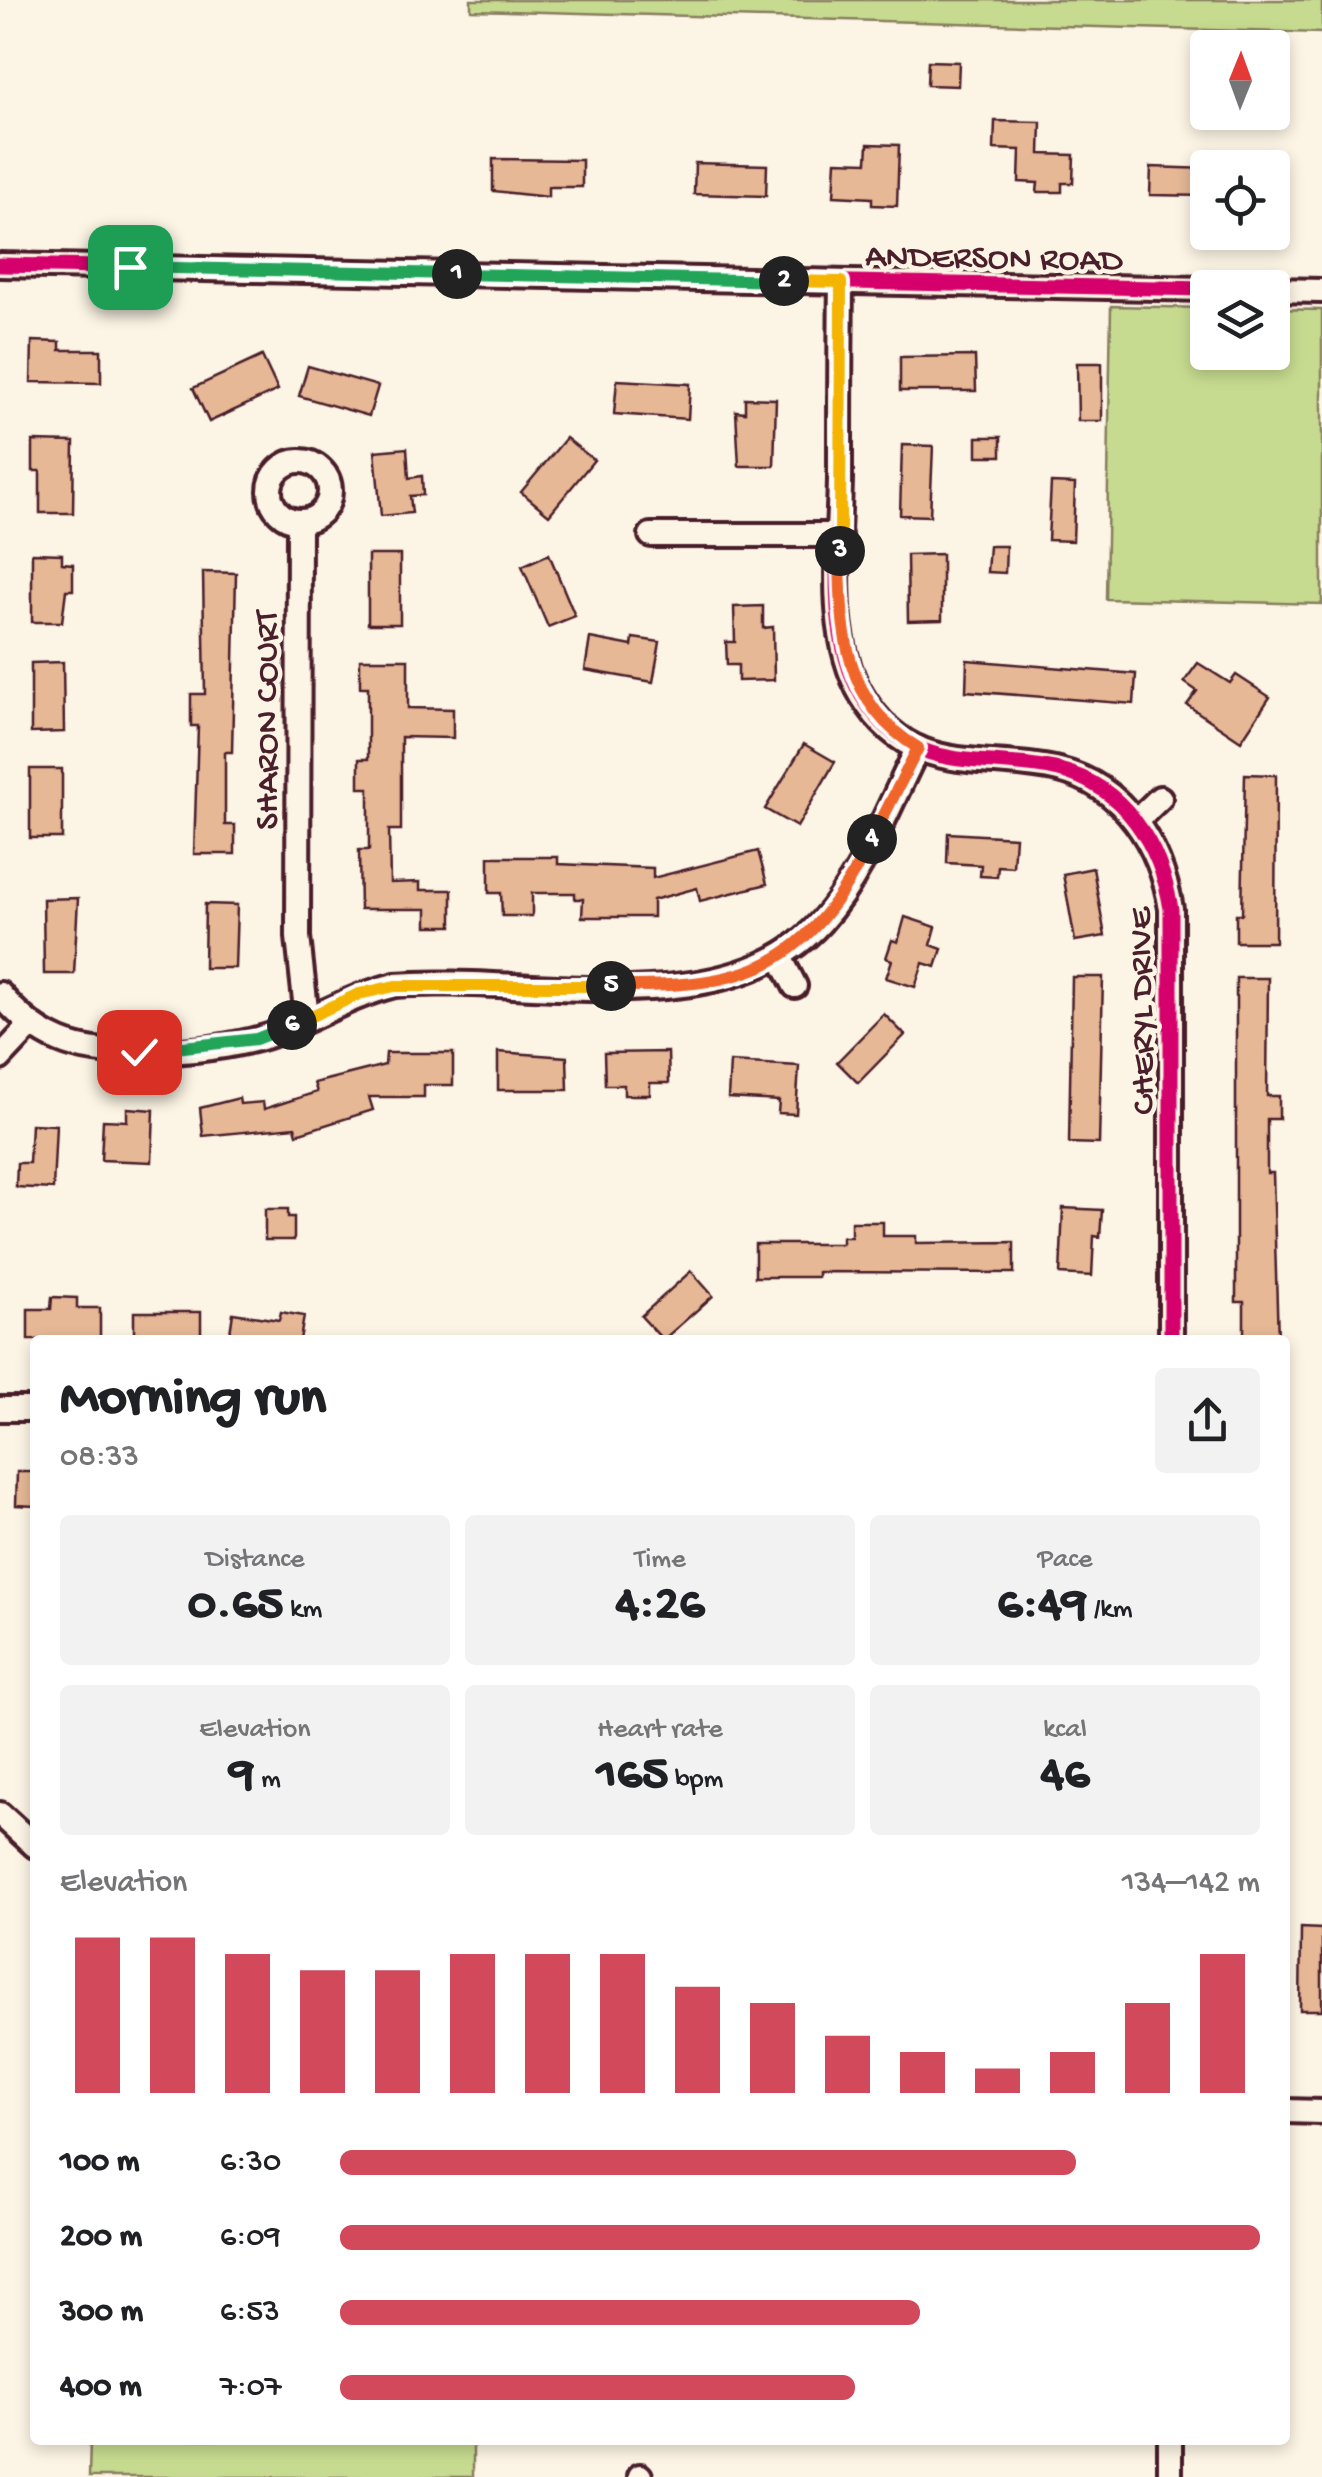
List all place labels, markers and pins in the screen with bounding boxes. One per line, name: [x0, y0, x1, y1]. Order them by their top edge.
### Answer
pin: [88, 225, 173, 310]
pin: 1: [432, 249, 482, 299]
pin: 2: [759, 256, 809, 306]
pin: 3: [815, 526, 865, 576]
pin: 4: [847, 814, 897, 864]
pin: 5: [586, 961, 636, 1011]
pin: 6: [267, 1000, 317, 1050]
pin: [97, 1010, 182, 1095]

